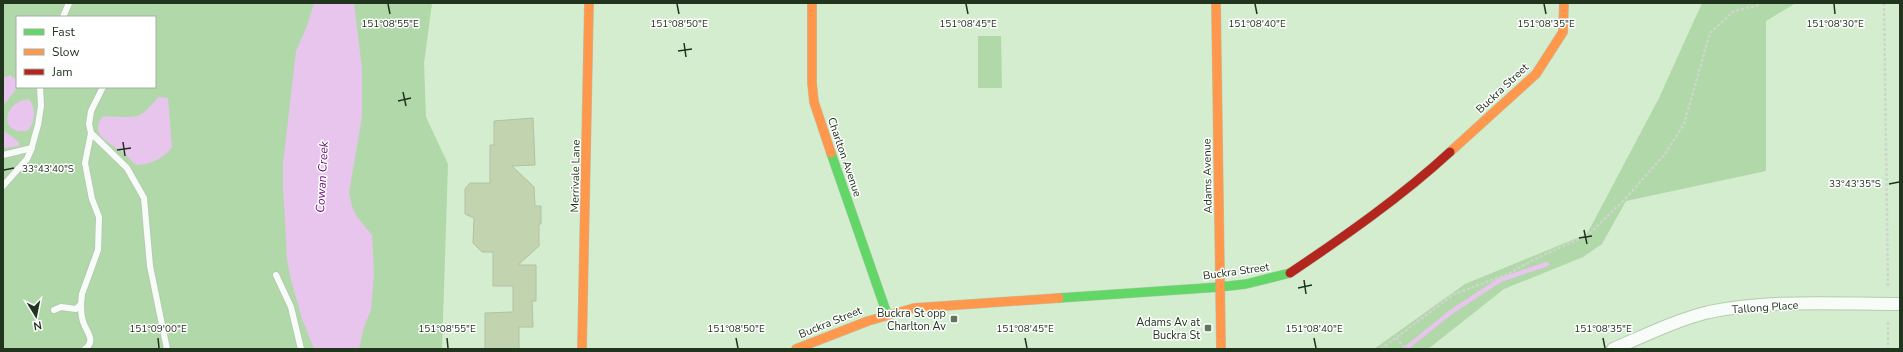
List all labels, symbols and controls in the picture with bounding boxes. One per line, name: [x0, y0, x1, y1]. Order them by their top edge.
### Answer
legend: [16, 16, 156, 88]
text: 151°08'55"E: [361, 17, 419, 31]
text: 151°08'50"E: [650, 17, 708, 31]
text: 151°08'45"E: [939, 17, 997, 31]
text: 151°08'40"E: [1228, 17, 1286, 31]
text: 151°08'35"E: [1517, 17, 1575, 31]
text: 151°08'30"E: [1806, 17, 1864, 31]
text: Fast: [52, 24, 75, 40]
text: Slow: [52, 44, 80, 60]
street label: Buckra Street: [1473, 60, 1532, 117]
text: Jam: [51, 64, 73, 80]
street label: Charlton Avenue: [824, 115, 865, 199]
street label: Adams Avenue: [1199, 138, 1216, 214]
street label: Merrivale Lane: [567, 139, 584, 213]
water label: Cowan Creek: [312, 140, 332, 213]
text: 33°43'40"S: [22, 162, 74, 176]
text: 33°43'35"S: [1829, 177, 1881, 191]
street label: Buckra Street: [1202, 259, 1270, 284]
north arrow: [16, 296, 56, 336]
street label: Tallong Place: [1731, 298, 1799, 317]
street label: Buckra Street: [796, 303, 864, 342]
place label: Buckra St opp Charlton Av: [877, 306, 946, 334]
marker: Buckra St opp Charlton Av: [949, 314, 959, 324]
place label: Adams Av at Buckra St: [1136, 315, 1200, 343]
text: N: [32, 317, 43, 333]
text: 151°09'00"E: [129, 322, 187, 336]
text: 151°08'55"E: [418, 322, 476, 336]
text: 151°08'50"E: [707, 322, 765, 336]
text: 151°08'45"E: [996, 322, 1054, 336]
text: 151°08'40"E: [1285, 322, 1343, 336]
text: 151°08'35"E: [1574, 322, 1632, 336]
marker: Adams Av at Buckra St: [1203, 323, 1213, 333]

